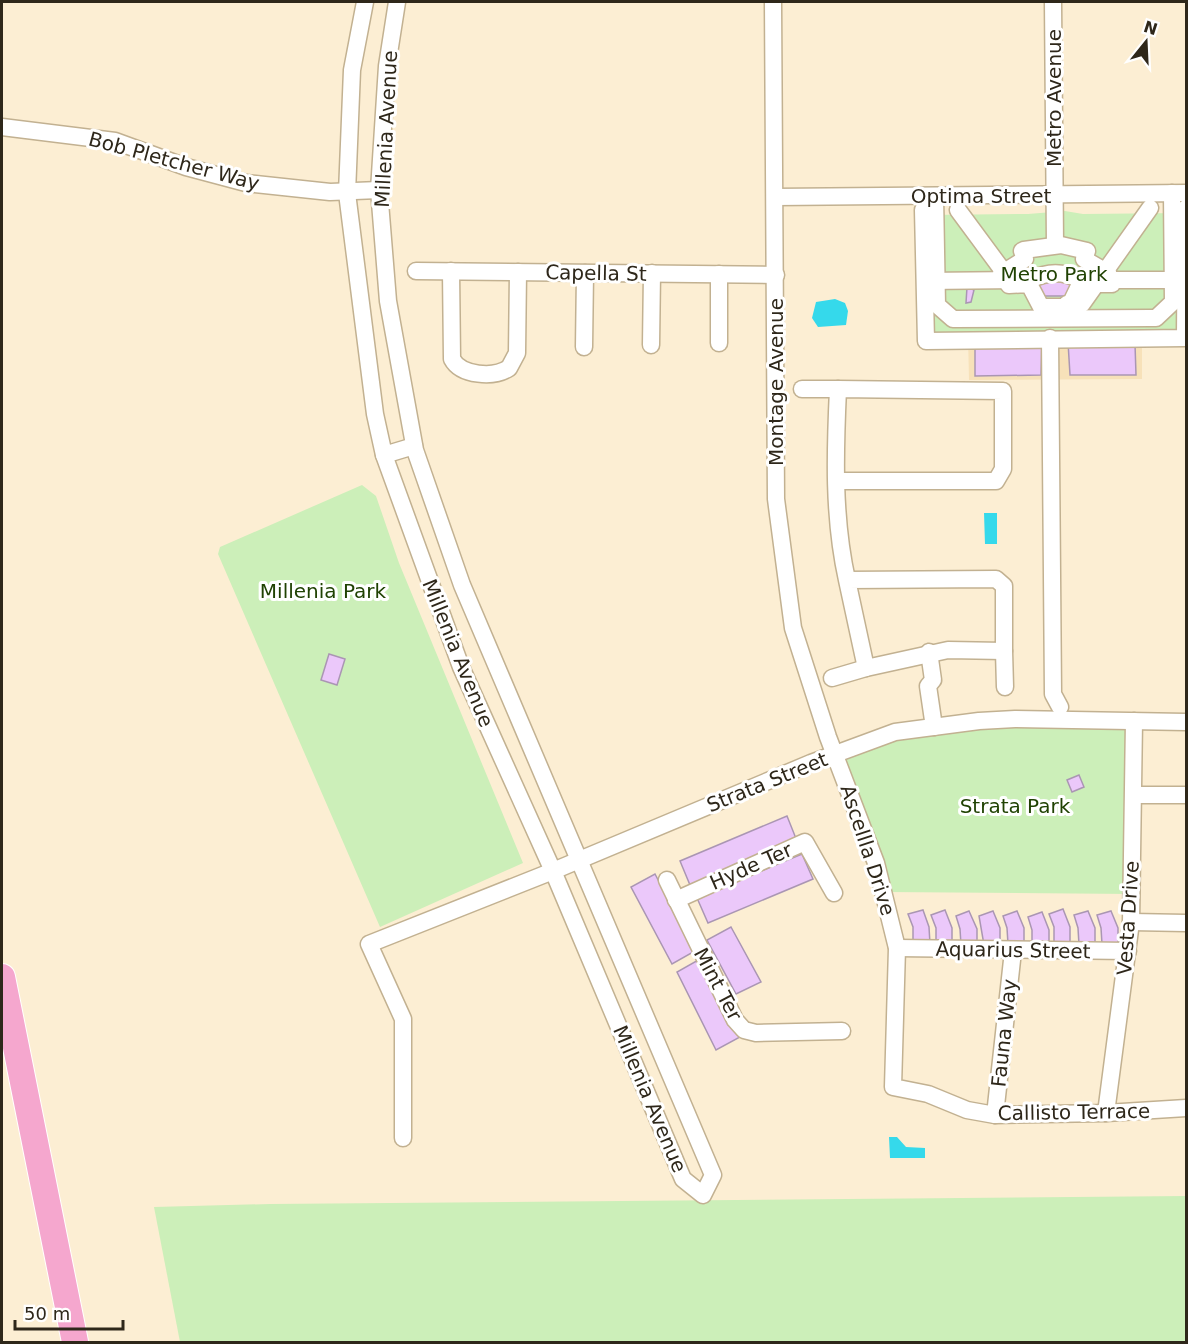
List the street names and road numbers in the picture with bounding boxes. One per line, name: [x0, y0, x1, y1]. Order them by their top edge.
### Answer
street label: Metro Avenue: [1042, 29, 1066, 167]
street label: Millenia Avenue: [370, 50, 402, 208]
street label: Bob Pletcher Way: [86, 127, 262, 195]
street label: Optima Street: [911, 184, 1052, 208]
street label: Capella St: [545, 260, 647, 286]
street label: Montage Avenue: [764, 298, 788, 466]
street label: Millenia Avenue: [417, 576, 499, 730]
street label: Strata Street: [703, 747, 831, 817]
street label: Ascellla Drive: [836, 782, 900, 918]
street label: Hyde Ter: [706, 837, 797, 895]
street label: Vesta Drive: [1112, 860, 1144, 976]
street label: Aquarius Street: [935, 937, 1091, 963]
street label: Mint Ter: [689, 943, 748, 1025]
street label: Fauna Way: [986, 978, 1022, 1088]
street label: Millenia Avenue: [608, 1022, 692, 1176]
street label: Callisto Terrace: [998, 1099, 1150, 1125]

